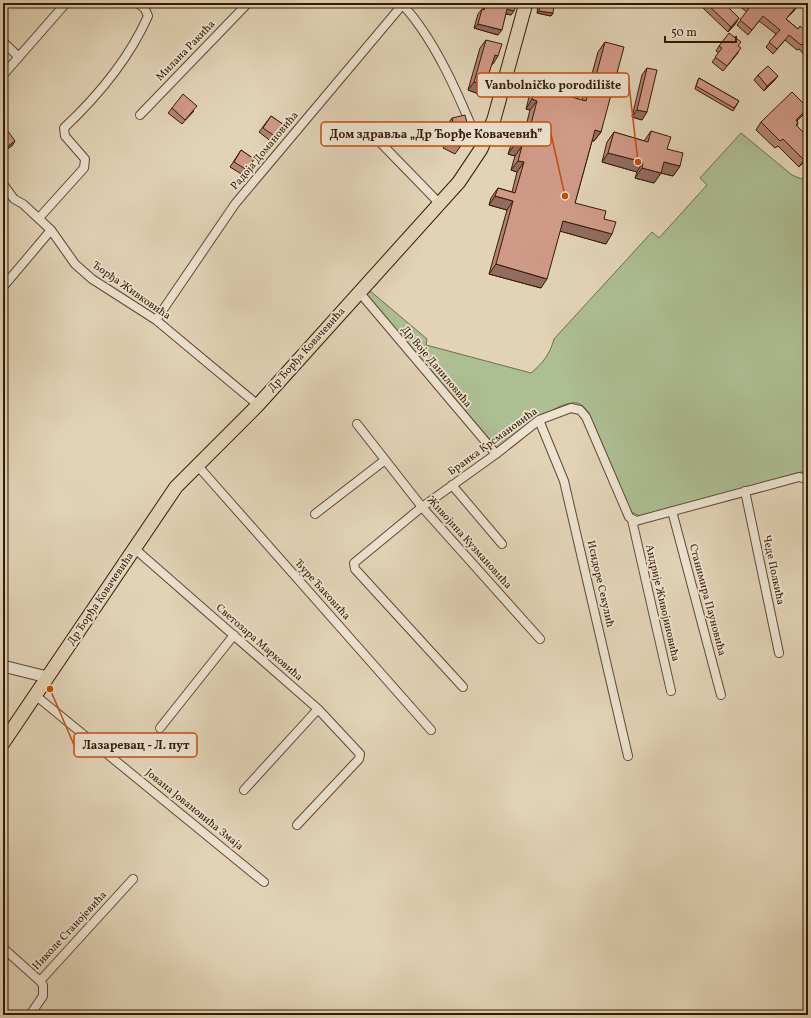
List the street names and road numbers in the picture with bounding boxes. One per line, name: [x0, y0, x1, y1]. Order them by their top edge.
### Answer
street label: Милана Ракића: [153, 17, 219, 85]
street label: Радоја Домановића: [228, 108, 303, 193]
street label: Ђорђа Живковића: [89, 258, 174, 324]
street label: Др Ђорђа Ковачевића: [265, 304, 349, 396]
street label: Др Воје Даниловића: [397, 323, 475, 412]
street label: Бранка Крсмановића: [445, 404, 541, 480]
street label: Живојина Кузмановића: [423, 493, 515, 593]
street label: Чеде Полкића: [758, 534, 788, 607]
street label: Исидоре Секулић: [583, 539, 617, 629]
street label: Станимира Пауновића: [685, 542, 729, 658]
street label: Андрије Живојиновића: [641, 543, 683, 664]
street label: Др Ђорђа Ковачевића: [64, 549, 138, 648]
street label: Ђуре Ђаковића: [291, 556, 354, 624]
street label: Светозара Марковића: [212, 601, 306, 685]
street label: Јована Јовановића Змаја: [142, 766, 247, 855]
street label: Николе Станојевића: [29, 888, 111, 974]

